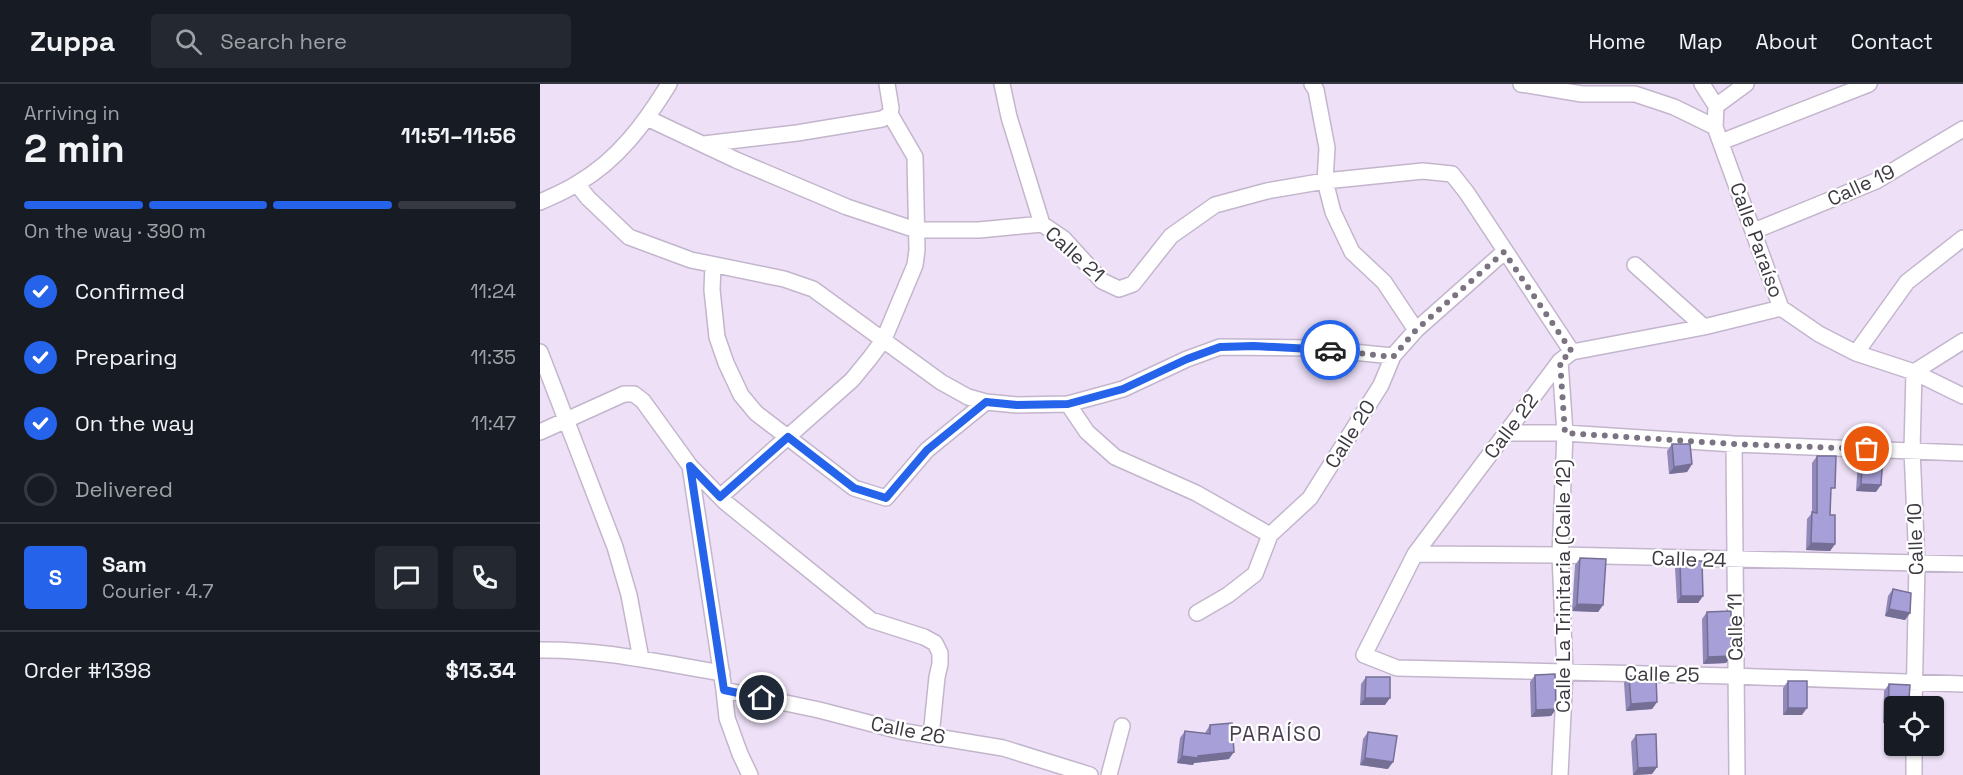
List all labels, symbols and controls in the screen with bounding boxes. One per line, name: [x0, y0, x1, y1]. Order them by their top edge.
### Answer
search box: [151, 14, 571, 68]
text: Zuppa: [30, 23, 115, 59]
icon: search: [172, 25, 205, 58]
text: Search here: [220, 27, 347, 55]
text: Home: [1588, 28, 1646, 55]
text: Map: [1679, 28, 1723, 55]
text: About: [1756, 28, 1818, 55]
text: Contact: [1851, 28, 1933, 55]
text: Arriving in: [24, 100, 120, 126]
text: 11:51–11:56: [401, 121, 516, 149]
text: 2 min: [24, 124, 125, 173]
street label: Calle 19: [1823, 158, 1899, 212]
street label: Calle Paraíso: [1724, 179, 1790, 301]
text: On the way · 390 m: [24, 218, 206, 244]
street label: Calle 21: [1040, 220, 1110, 288]
icon: check: [24, 275, 57, 308]
text: Confirmed: [75, 277, 185, 305]
text: 11:24: [470, 278, 516, 304]
courier: [1300, 320, 1360, 380]
icon: car: [1314, 334, 1347, 367]
icon: check: [24, 341, 57, 374]
text: Preparing: [75, 343, 177, 371]
text: 11:35: [470, 344, 516, 370]
street label: Calle 22: [1478, 388, 1544, 464]
street label: Calle 20: [1319, 395, 1381, 473]
icon: check: [24, 407, 57, 440]
text: On the way: [75, 409, 194, 437]
text: 11:47: [471, 410, 516, 436]
pin: [1841, 423, 1892, 474]
icon: bag: [1850, 432, 1883, 465]
street label: Calle La Trinitaria (Calle 12): [1550, 459, 1576, 713]
text: Delivered: [75, 475, 173, 503]
street label: Calle 10: [1901, 502, 1929, 576]
street label: Calle 24: [1651, 545, 1727, 573]
button: chat: [375, 546, 438, 609]
button: phone: [453, 546, 516, 609]
text: Sam: [102, 550, 147, 578]
text: S: [49, 563, 62, 591]
text: Courier · 4.7: [102, 578, 213, 604]
street label: Calle 11: [1721, 593, 1749, 661]
text: Order #1398: [24, 656, 151, 684]
text: $13.34: [445, 656, 516, 684]
street label: Calle 25: [1624, 660, 1700, 688]
pin: [736, 672, 787, 723]
icon: home: [745, 681, 778, 714]
map controls: [1884, 696, 1944, 756]
button: locate: [1884, 696, 1944, 756]
street label: Calle 26: [869, 710, 947, 750]
district label: PARAÍSO: [1229, 720, 1323, 747]

